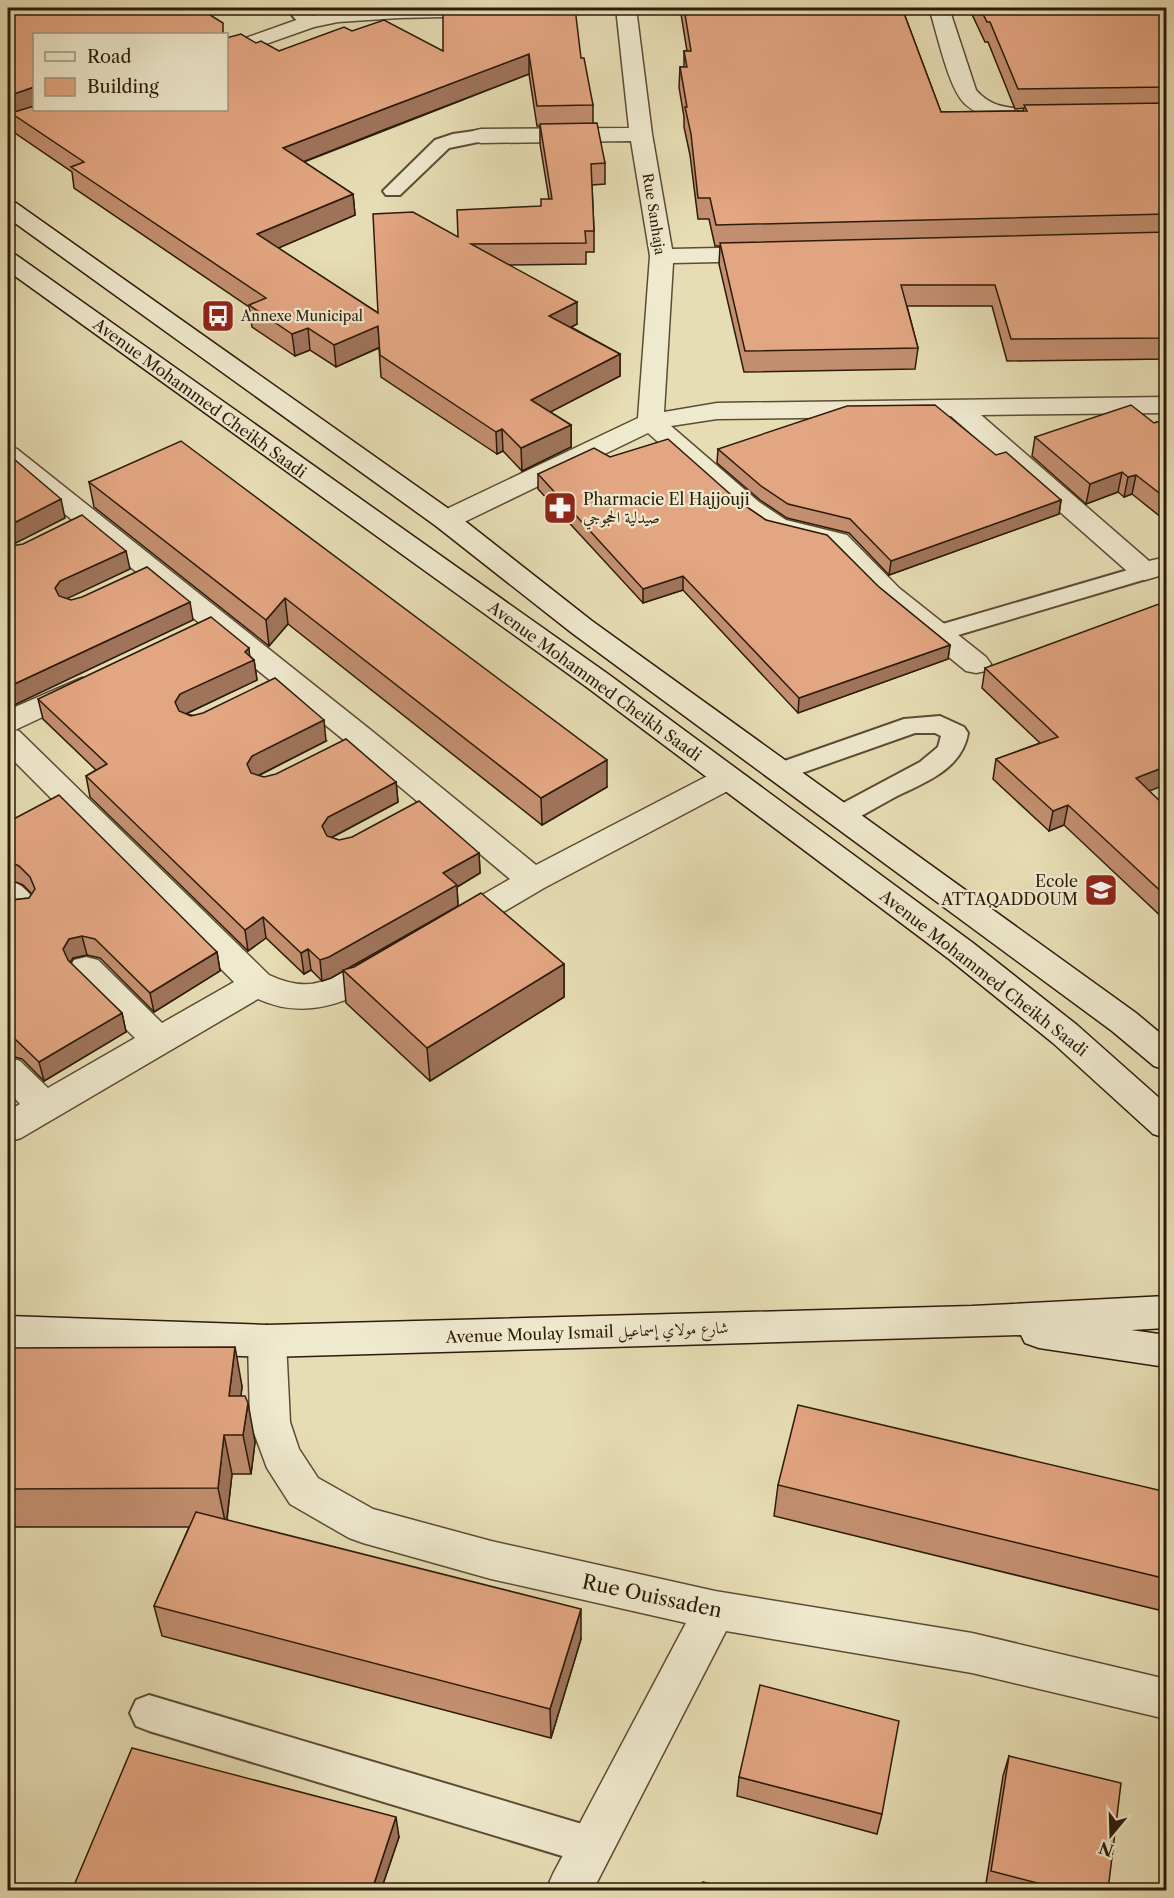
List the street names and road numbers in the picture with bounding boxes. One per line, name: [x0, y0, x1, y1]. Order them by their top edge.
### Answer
street label: Rue Sanhaja: [639, 172, 669, 257]
street label: Avenue Mohammed Cheikh Saadi: [89, 313, 311, 482]
street label: Avenue Mohammed Cheikh Saadi: [484, 596, 706, 765]
street label: Avenue Mohammed Cheikh Saadi: [875, 885, 1092, 1061]
street label: Avenue Moulay Ismail شارع مولاي إسماعيل: [444, 1317, 729, 1351]
street label: Rue Ouissaden: [580, 1569, 725, 1623]

